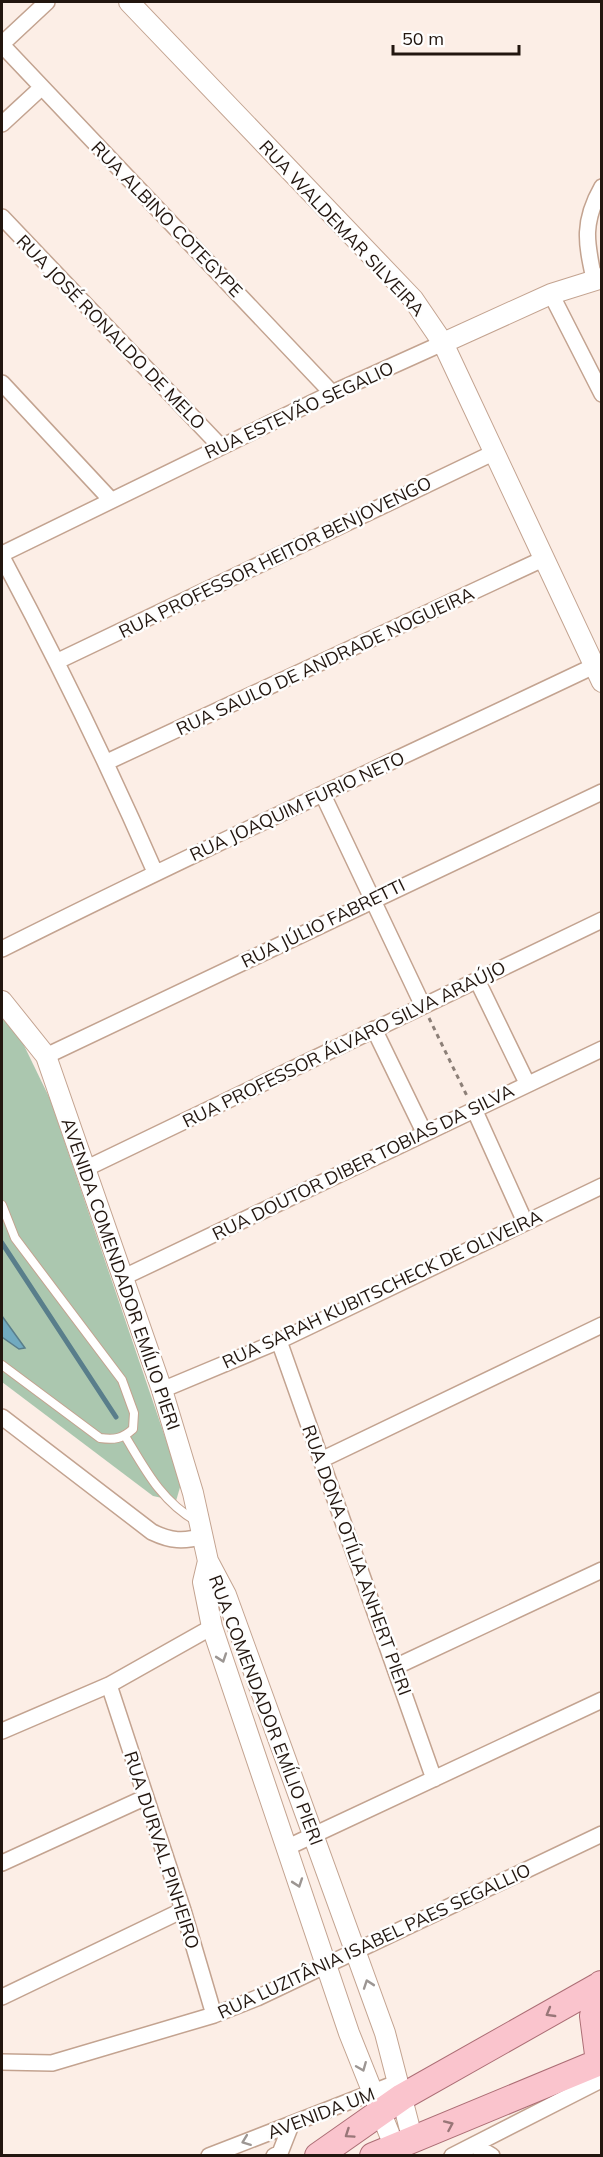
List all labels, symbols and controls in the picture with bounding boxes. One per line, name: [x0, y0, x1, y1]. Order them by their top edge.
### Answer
scale bar: [393, 18, 519, 56]
text: 50 m: [402, 27, 444, 50]
street label: RUA WALDEMAR SILVEIRA: [254, 135, 430, 321]
street label: RUA ALBINO COTEGYPE: [86, 136, 248, 302]
street label: RUA JOSÉ RONALDO DE MELO: [12, 230, 210, 434]
street label: RUA ESTEVÃO SEGALIO: [201, 356, 397, 464]
street label: RUA PROFESSOR HEITOR BENJOVENGO: [115, 471, 435, 643]
street label: RUA SAULO DE ANDRADE NOGUEIRA: [172, 582, 478, 740]
street label: RUA JOAQUIM FURIO NETO: [186, 746, 408, 866]
street label: RUA JÚLIO FABRETTI: [237, 873, 409, 973]
street label: RUA PROFESSOR ÁLVARO SILVA ARAÚJO: [179, 955, 509, 1133]
street label: RUA DOUTOR DIBER TOBIAS DA SILVA: [208, 1079, 518, 1245]
street label: AVENIDA COMENDADOR EMÍLIO PIERI: [57, 1115, 185, 1433]
street label: RUA SARAH KUBITSCHECK DE OLIVEIRA: [218, 1205, 546, 1373]
street label: RUA DONA OTÍLIA ANHERT PIERI: [297, 1422, 417, 1698]
street label: RUA COMENDADOR EMÍLIO PIERI: [204, 1572, 328, 1848]
one-way arrow: [215, 1652, 228, 1663]
street label: RUA DURVAL PINHEIRO: [119, 1748, 205, 1952]
street label: RUA LUZITÂNIA ISABEL PAES SEGALLIO: [214, 1858, 534, 2024]
one-way arrow: [291, 1877, 304, 1888]
one-way arrow: [362, 1979, 375, 1990]
one-way arrow: [546, 2006, 556, 2017]
one-way arrow: [355, 2061, 367, 2072]
street label: AVENIDA UM: [264, 2082, 378, 2144]
one-way arrow: [443, 2120, 454, 2132]
one-way arrow: [345, 2127, 356, 2138]
one-way arrow: [242, 2134, 252, 2147]

